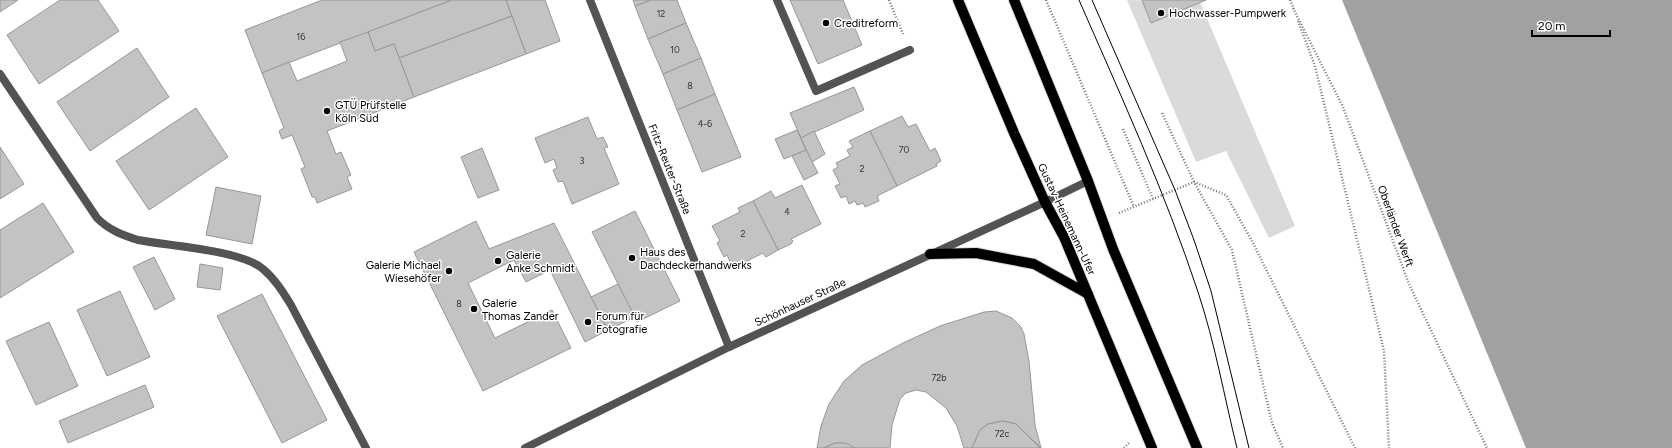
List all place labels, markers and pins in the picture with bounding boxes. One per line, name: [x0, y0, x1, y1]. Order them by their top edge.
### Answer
place label: Hochwasser-Pumpwerk: [1169, 7, 1287, 20]
marker: Hochwasser-Pumpwerk: [1156, 8, 1166, 18]
place label: Creditreform: [834, 17, 898, 30]
marker: Creditreform: [821, 18, 831, 28]
place label: GTÜ Prüfstelle Köln Süd: [335, 98, 406, 125]
marker: GTÜ Prüfstelle Köln Süd: [322, 106, 332, 116]
place label: Haus des Dachdeckerhandwerks: [640, 246, 752, 272]
place label: Galerie Anke Schmidt: [506, 249, 575, 275]
marker: Haus des Dachdeckerhandwerks: [627, 253, 637, 263]
marker: Galerie Anke Schmidt: [493, 256, 503, 266]
place label: Galerie Michael Wiesehöfer: [366, 259, 441, 285]
marker: Galerie Michael Wiesehöfer: [444, 266, 454, 276]
place label: Galerie Thomas Zander: [482, 297, 559, 323]
marker: Galerie Thomas Zander: [469, 304, 479, 314]
place label: Forum für Fotografie: [596, 310, 647, 336]
marker: Forum für Fotografie: [583, 317, 593, 327]

